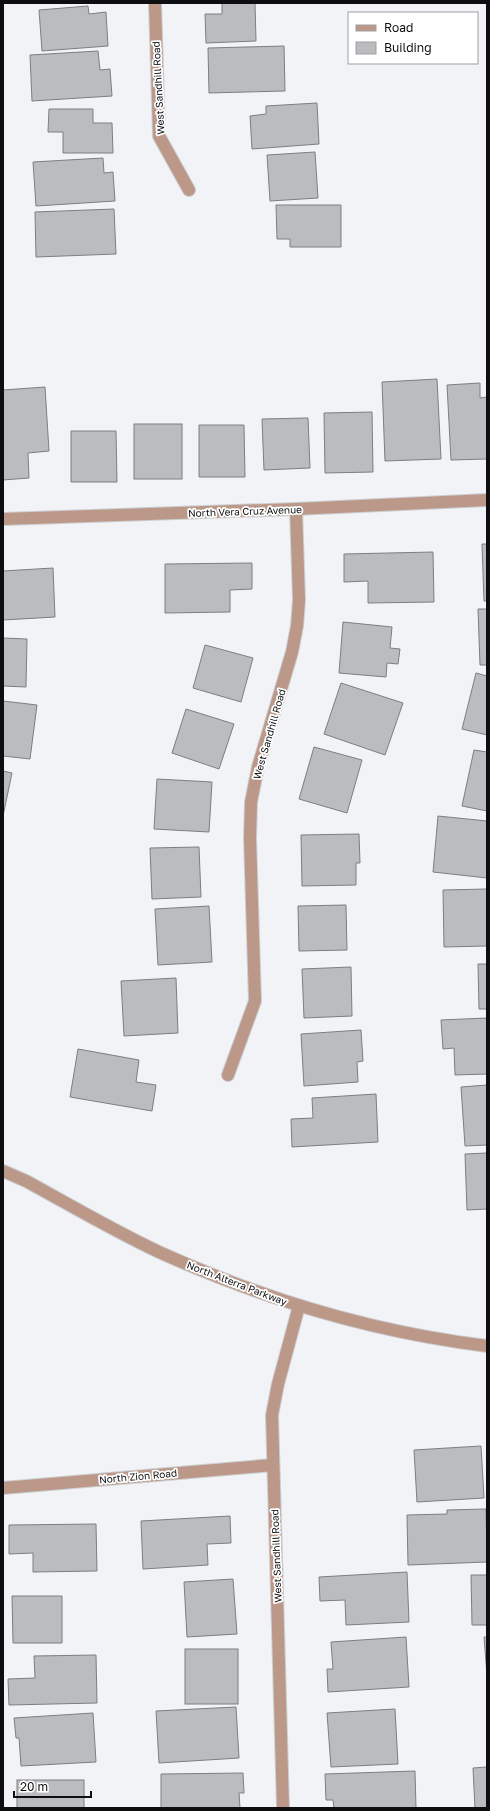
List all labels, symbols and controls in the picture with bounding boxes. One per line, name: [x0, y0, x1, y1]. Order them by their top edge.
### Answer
legend: [348, 12, 478, 64]
text: Road: [384, 20, 413, 35]
text: Building: [384, 40, 432, 55]
street label: West Sandhill Road: [150, 41, 166, 135]
street label: North Vera Cruz Avenue: [188, 503, 302, 519]
street label: West Sandhill Road: [250, 687, 288, 781]
street label: North Alterra Parkway: [185, 1258, 289, 1308]
street label: North Zion Road: [99, 1467, 177, 1485]
street label: West Sandhill Road: [268, 1509, 284, 1603]
scale bar: [14, 1773, 91, 1799]
text: 20 m: [20, 1779, 48, 1794]

